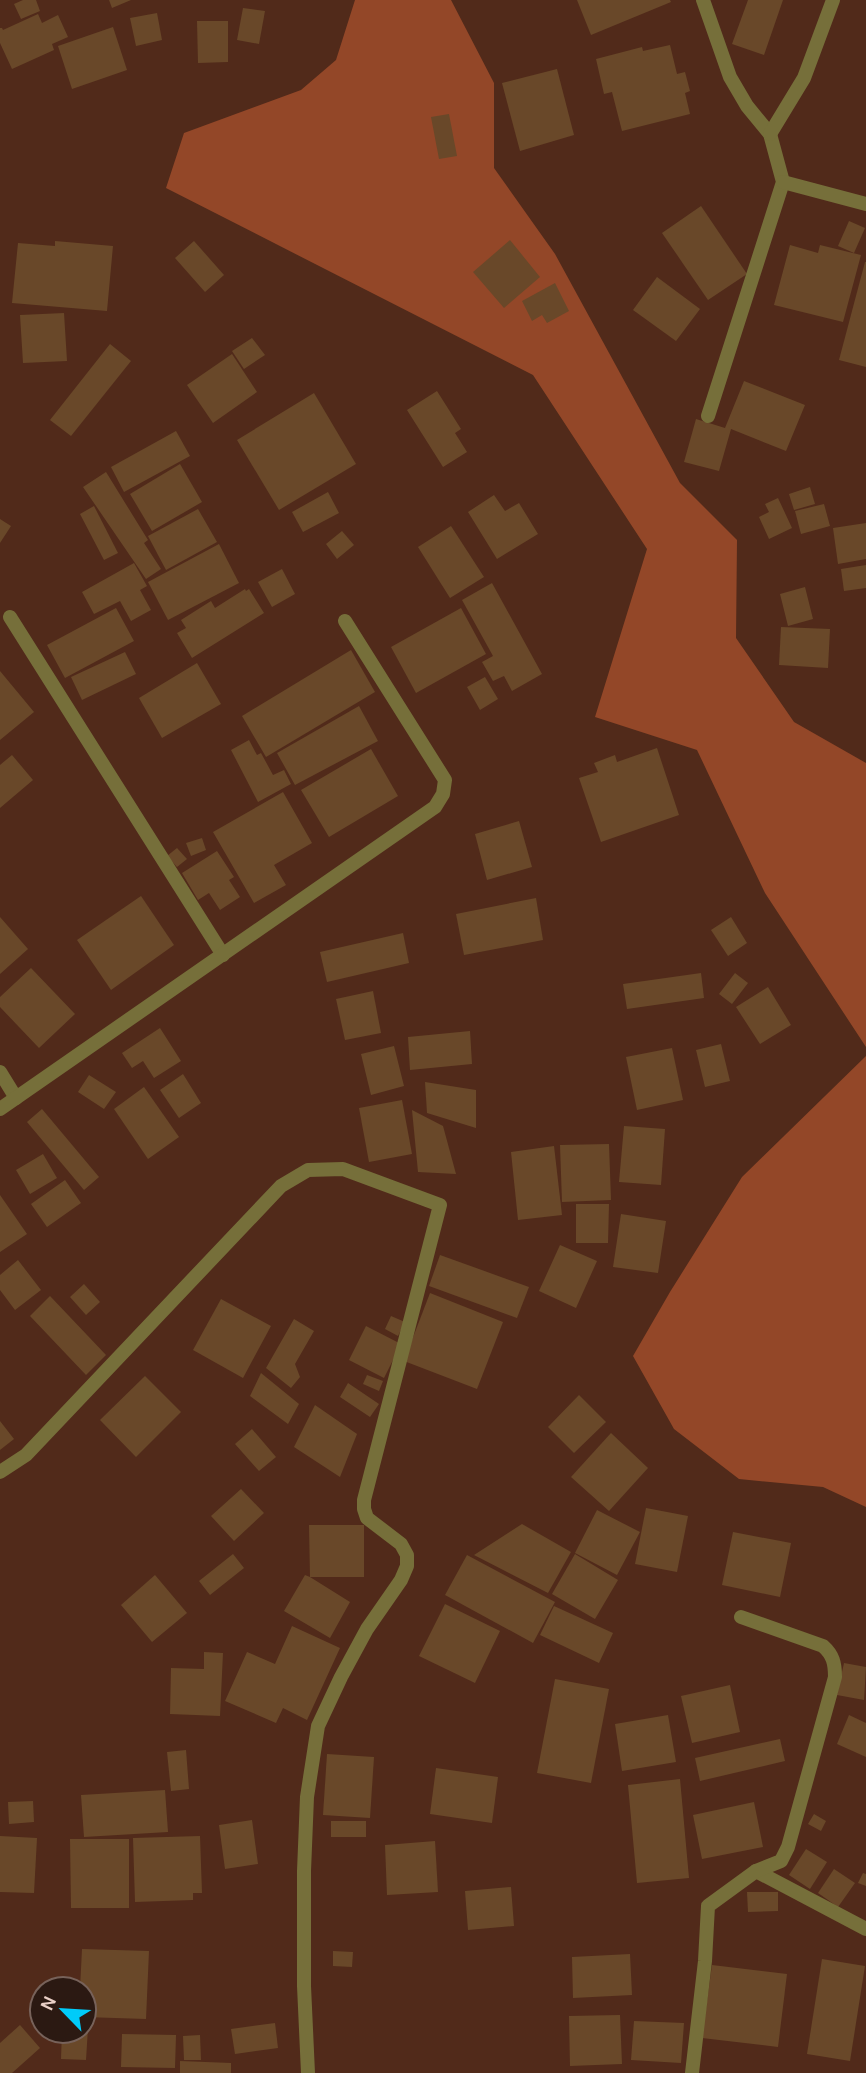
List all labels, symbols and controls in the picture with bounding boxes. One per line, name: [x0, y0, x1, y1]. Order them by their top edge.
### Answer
north arrow: [28, 1975, 98, 2045]
text: N: [36, 1992, 61, 2014]

